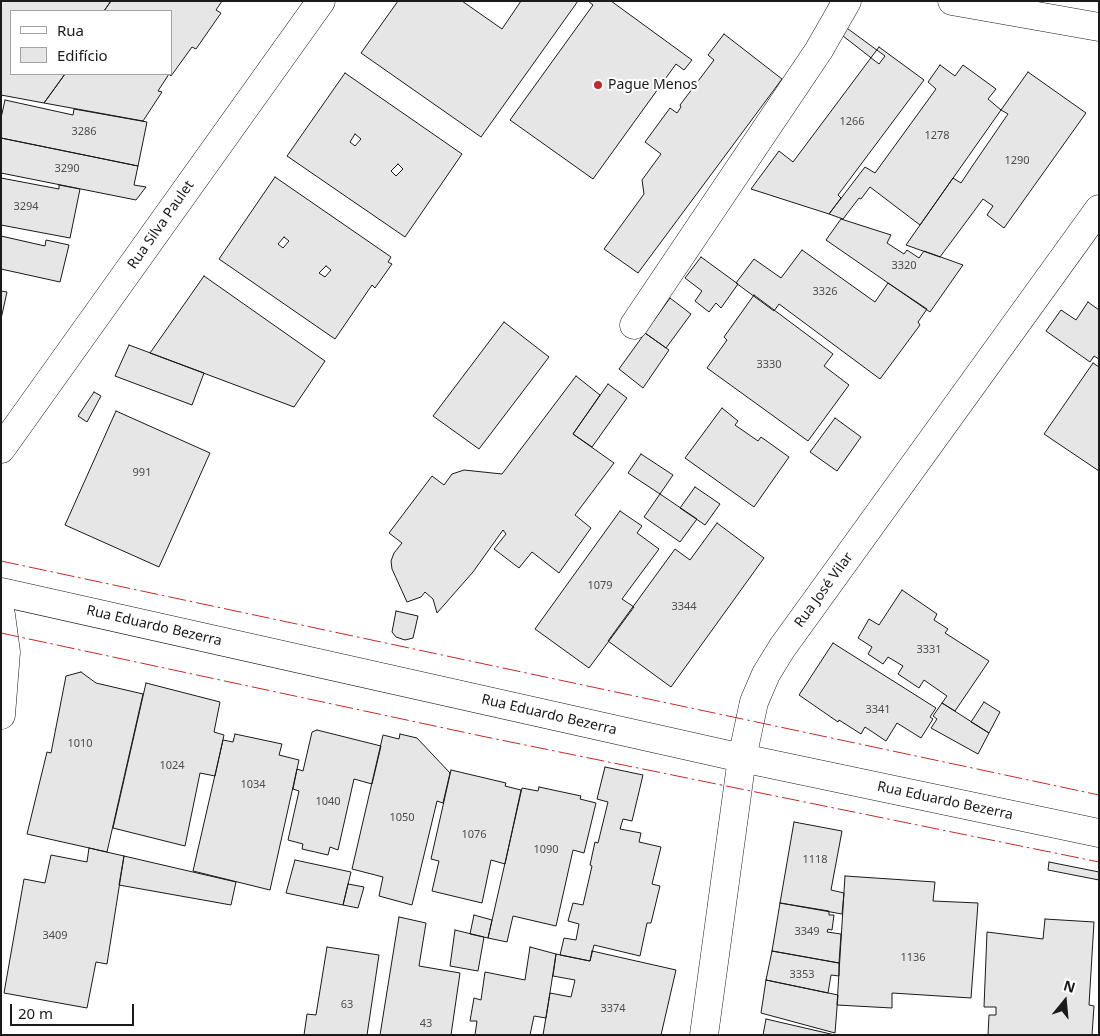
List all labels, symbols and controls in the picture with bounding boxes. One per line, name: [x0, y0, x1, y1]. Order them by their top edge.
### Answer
legend: [10, 10, 172, 75]
text: Rua: [57, 20, 84, 40]
text: Edifício: [57, 45, 108, 65]
place label: Pague Menos: [608, 77, 698, 93]
marker: Pague Menos: [592, 79, 604, 91]
house number: 1266: [839, 115, 865, 129]
house number: 3286: [71, 125, 97, 139]
house number: 1278: [924, 129, 950, 143]
house number: 1290: [1004, 154, 1030, 168]
house number: 3290: [54, 162, 80, 176]
street label: Rua Silva Paulet: [124, 178, 198, 272]
house number: 3294: [13, 200, 39, 214]
house number: 3320: [891, 259, 917, 273]
house number: 3326: [812, 285, 838, 299]
house number: 3330: [756, 358, 782, 372]
house number: 991: [133, 466, 151, 480]
street label: Rua José Vilar: [791, 549, 857, 631]
house number: 1079: [587, 579, 613, 593]
house number: 3344: [671, 600, 697, 614]
street label: Rua Eduardo Bezerra: [85, 602, 223, 650]
house number: 3331: [916, 643, 942, 657]
street label: Rua Eduardo Bezerra: [480, 691, 618, 739]
house number: 3341: [865, 703, 891, 717]
house number: 1010: [67, 737, 93, 751]
house number: 1024: [159, 759, 185, 773]
house number: 1034: [240, 778, 266, 792]
street label: Rua Eduardo Bezerra: [876, 778, 1014, 824]
house number: 1040: [315, 795, 341, 809]
house number: 1050: [389, 811, 415, 825]
house number: 1076: [461, 828, 487, 842]
house number: 1090: [533, 843, 559, 857]
house number: 1118: [802, 853, 828, 867]
house number: 3349: [794, 925, 820, 939]
house number: 3409: [42, 929, 68, 943]
house number: 1136: [900, 951, 926, 965]
house number: 3353: [789, 968, 815, 982]
text: N: [1061, 975, 1078, 997]
north arrow: [1040, 976, 1090, 1026]
scale bar: [12, 994, 136, 1026]
house number: 63: [341, 998, 353, 1012]
house number: 3374: [600, 1002, 626, 1016]
text: 20 m: [18, 1003, 53, 1023]
house number: 43: [420, 1017, 432, 1031]

